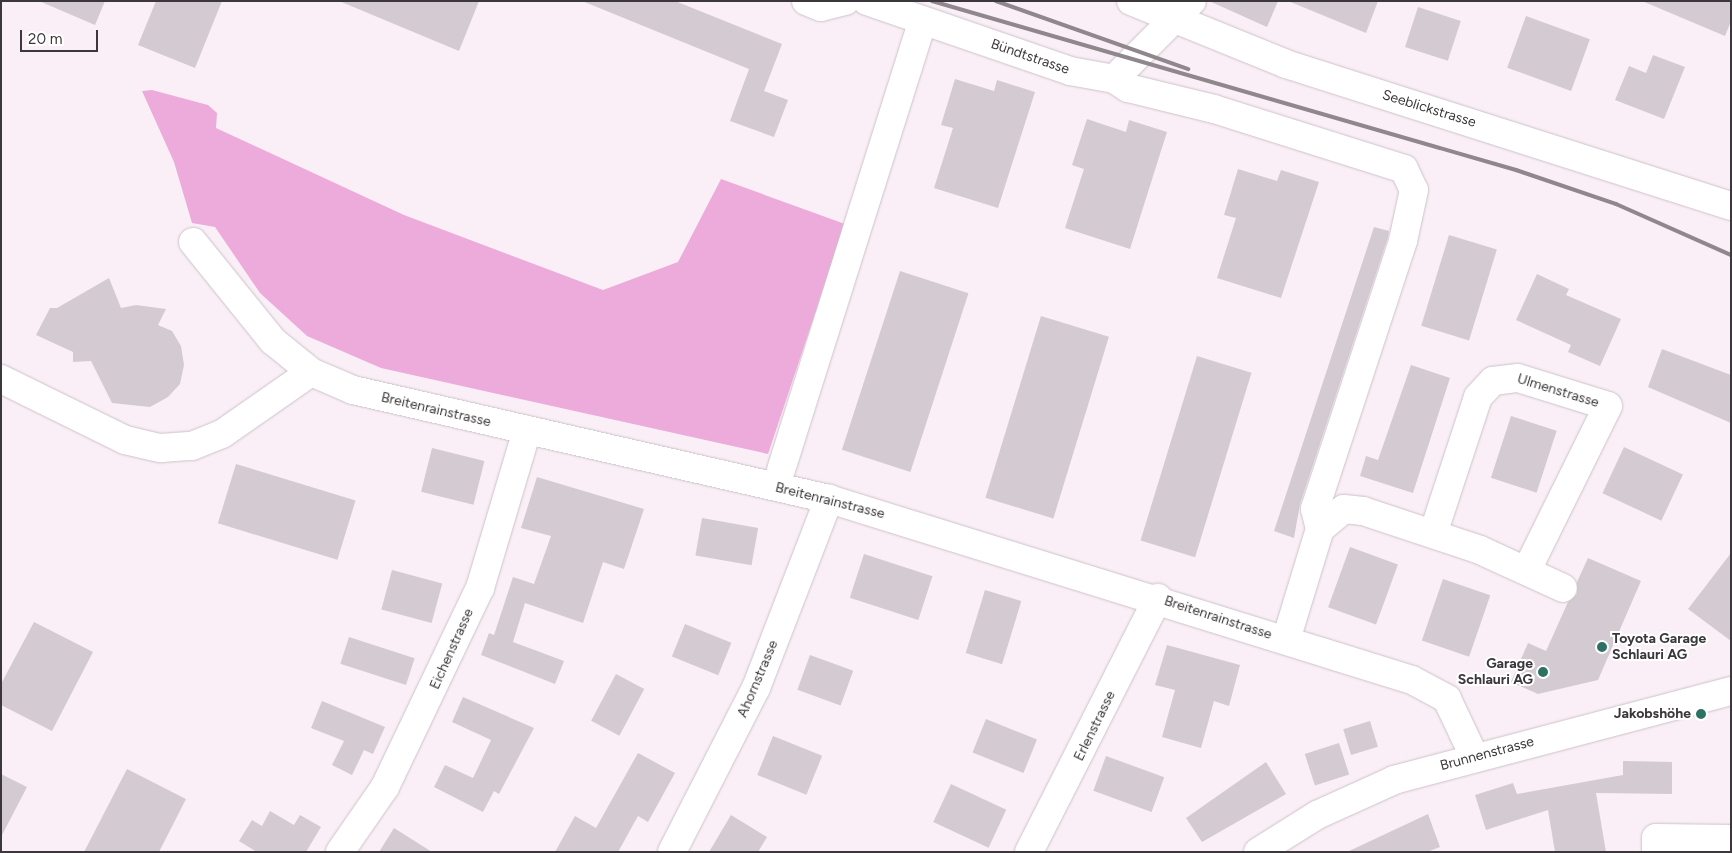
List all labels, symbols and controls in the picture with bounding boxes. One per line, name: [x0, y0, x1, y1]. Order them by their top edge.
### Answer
scale bar: [22, 20, 100, 52]
text: 20 m: [28, 30, 62, 48]
street label: Bündtstrasse: [988, 36, 1072, 78]
street label: Seeblickstrasse: [1380, 87, 1478, 131]
street label: Ulmenstrasse: [1515, 371, 1601, 411]
street label: Breitenrainstrasse: [379, 389, 493, 431]
street label: Breitenrainstrasse: [774, 479, 886, 523]
street label: Breitenrainstrasse: [1162, 593, 1274, 643]
street label: Eichenstrasse: [427, 606, 477, 692]
place label: Toyota Garage Schlauri AG: [1612, 631, 1706, 664]
street label: Ahornstrasse: [734, 638, 782, 720]
marker: Toyota Garage Schlauri AG: [1596, 641, 1608, 653]
place label: Garage Schlauri AG: [1458, 656, 1533, 689]
marker: Garage Schlauri AG: [1537, 666, 1549, 678]
street label: Erlenstrasse: [1071, 688, 1119, 764]
place label: Jakobshöhe: [1614, 706, 1691, 722]
marker: Jakobshöhe: [1695, 708, 1707, 720]
street label: Brunnenstrasse: [1438, 733, 1536, 775]

